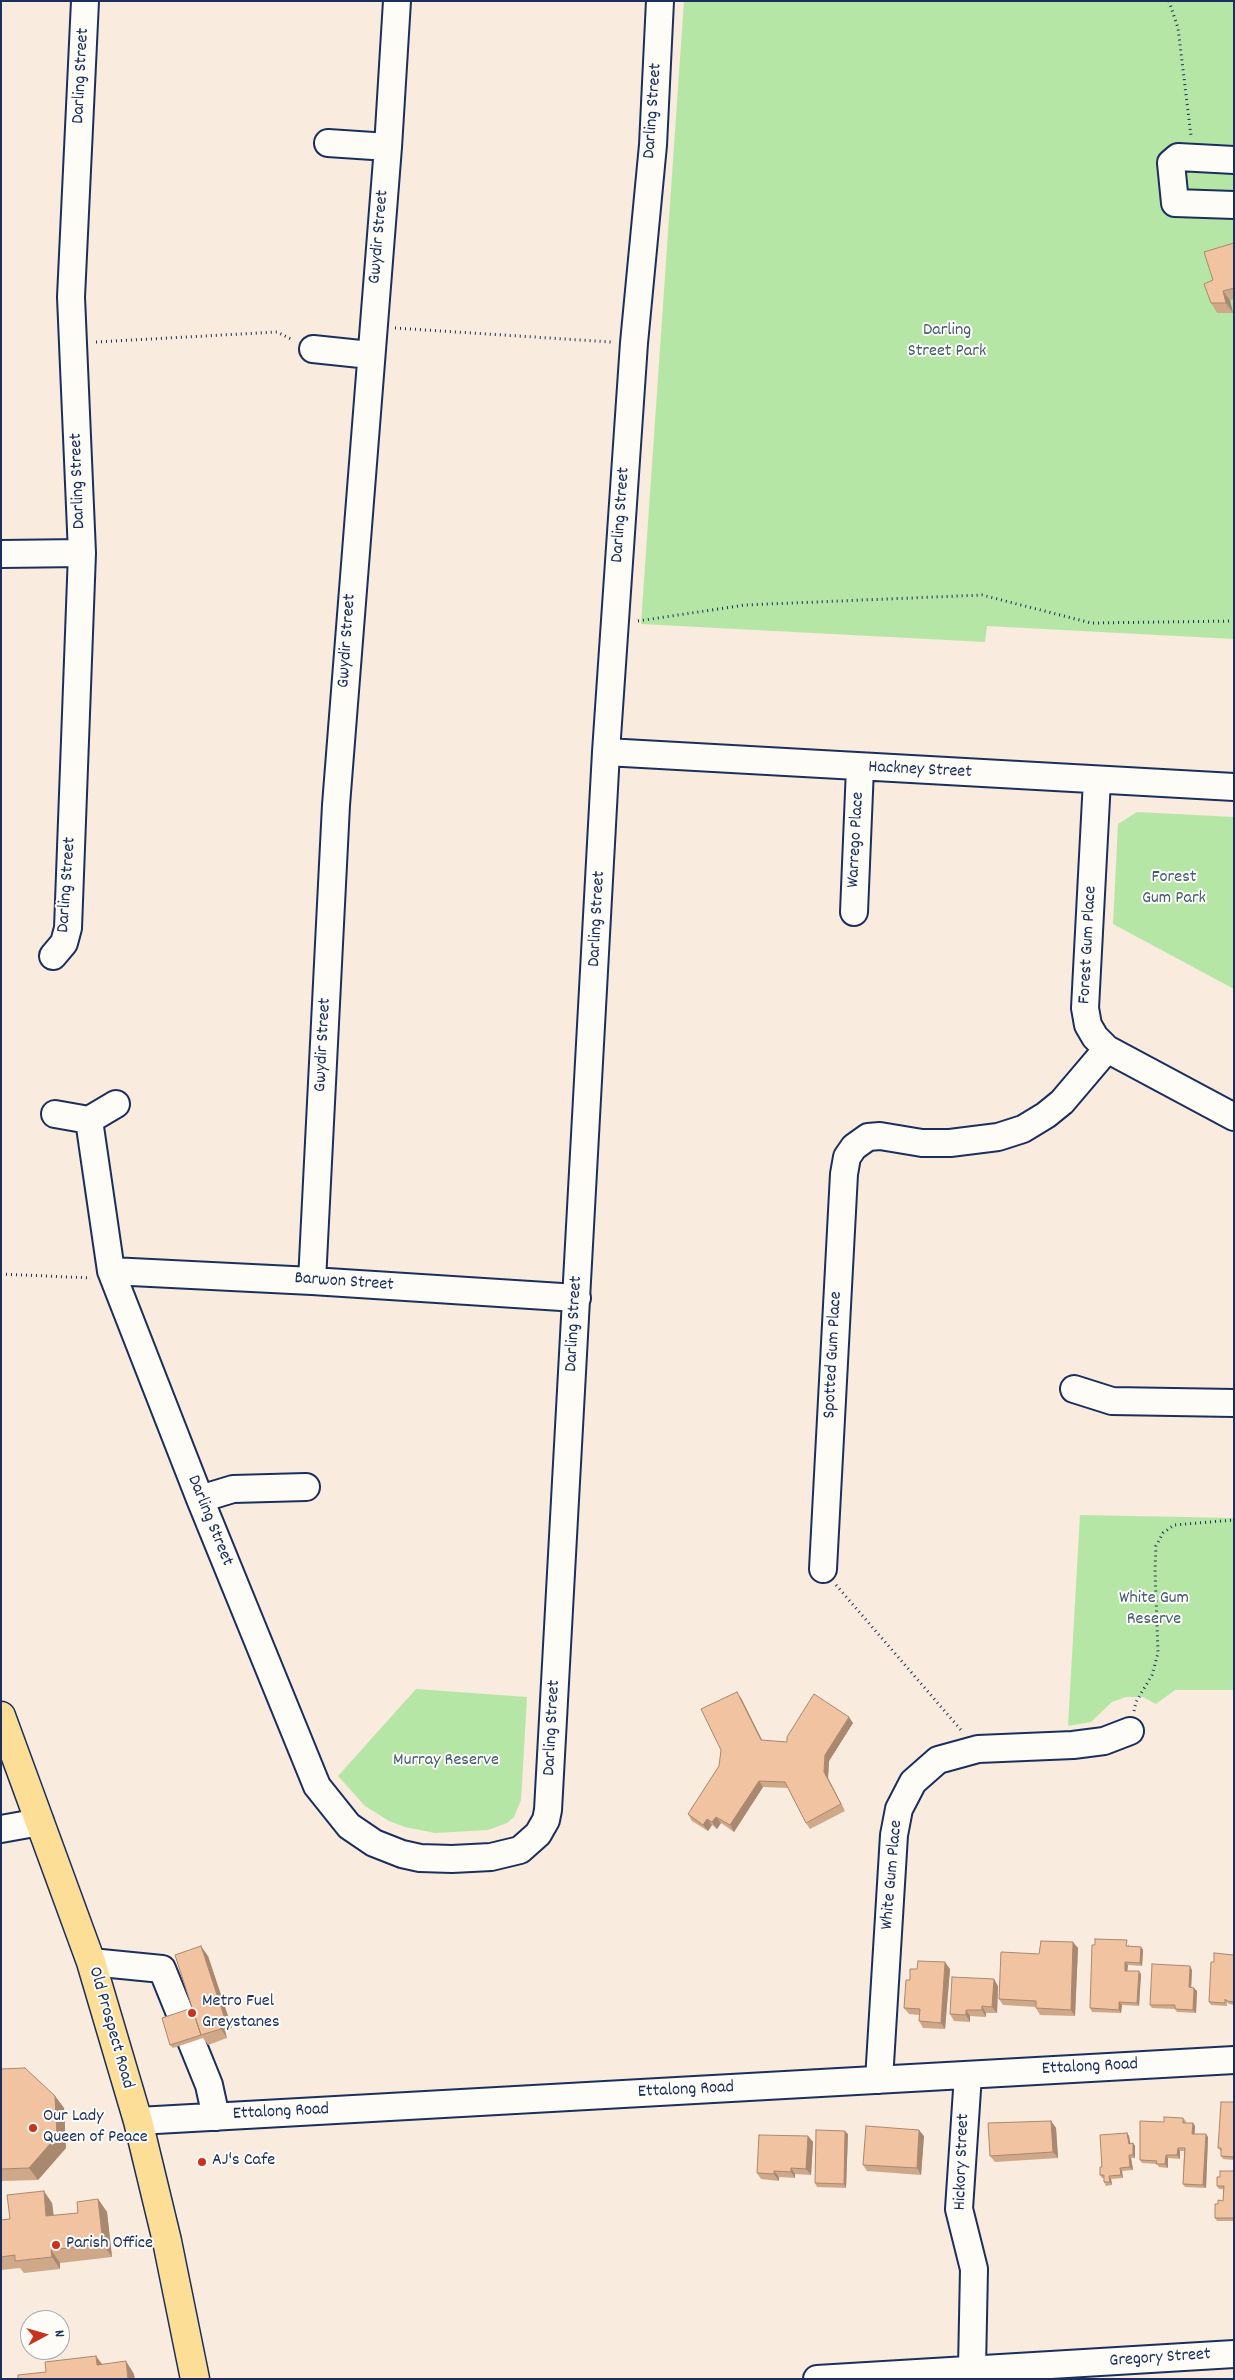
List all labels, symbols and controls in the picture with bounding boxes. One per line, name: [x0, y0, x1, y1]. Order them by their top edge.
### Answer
street label: Darling Street: [69, 27, 95, 125]
street label: Darling Street: [640, 62, 668, 160]
street label: Gwydir Street: [365, 189, 395, 285]
park label: Darling Street Park: [908, 321, 986, 364]
street label: Darling Street: [67, 433, 91, 529]
street label: Darling Street: [608, 466, 636, 564]
street label: Gwydir Street: [334, 593, 362, 689]
street label: Hackney Street: [868, 758, 972, 784]
street label: Warrego Place: [844, 791, 870, 889]
street label: Darling Street: [54, 836, 82, 934]
park label: Forest Gum Park: [1142, 868, 1206, 911]
street label: Darling Street: [585, 870, 611, 968]
street label: Forest Gum Place: [1075, 885, 1103, 1005]
street label: Gwydir Street: [311, 997, 337, 1093]
street label: Barwon Street: [294, 1269, 394, 1297]
street label: Darling Street: [562, 1275, 588, 1373]
street label: Spotted Gum Place: [820, 1291, 848, 1419]
street label: Darling Street: [181, 1472, 237, 1570]
park label: White Gum Reserve: [1119, 1589, 1189, 1632]
street label: Darling Street: [540, 1679, 566, 1777]
park label: Murray Reserve: [393, 1751, 499, 1773]
street label: White Gum Place: [877, 1819, 909, 1931]
street label: Old Prospect Road: [82, 1965, 138, 2091]
place label: Metro Fuel Greystanes: [202, 1992, 279, 2035]
marker: Metro Fuel Greystanes: [186, 2007, 198, 2019]
street label: Ettalong Road: [1041, 2055, 1139, 2081]
street label: Ettalong Road: [637, 2078, 735, 2104]
street label: Ettalong Road: [232, 2100, 330, 2126]
place label: Our Lady Queen of Peace: [43, 2107, 148, 2150]
street label: Hickory Street: [951, 2113, 975, 2211]
marker: Our Lady Queen of Peace: [27, 2122, 39, 2134]
place label: AJ's Cafe: [212, 2151, 275, 2173]
marker: AJ's Cafe: [196, 2156, 208, 2168]
place label: Parish Office: [66, 2234, 153, 2256]
marker: Parish Office: [50, 2239, 62, 2251]
north arrow: [20, 2310, 70, 2360]
text: N: [49, 2329, 69, 2338]
street label: Gregory Street: [1109, 2345, 1211, 2373]

